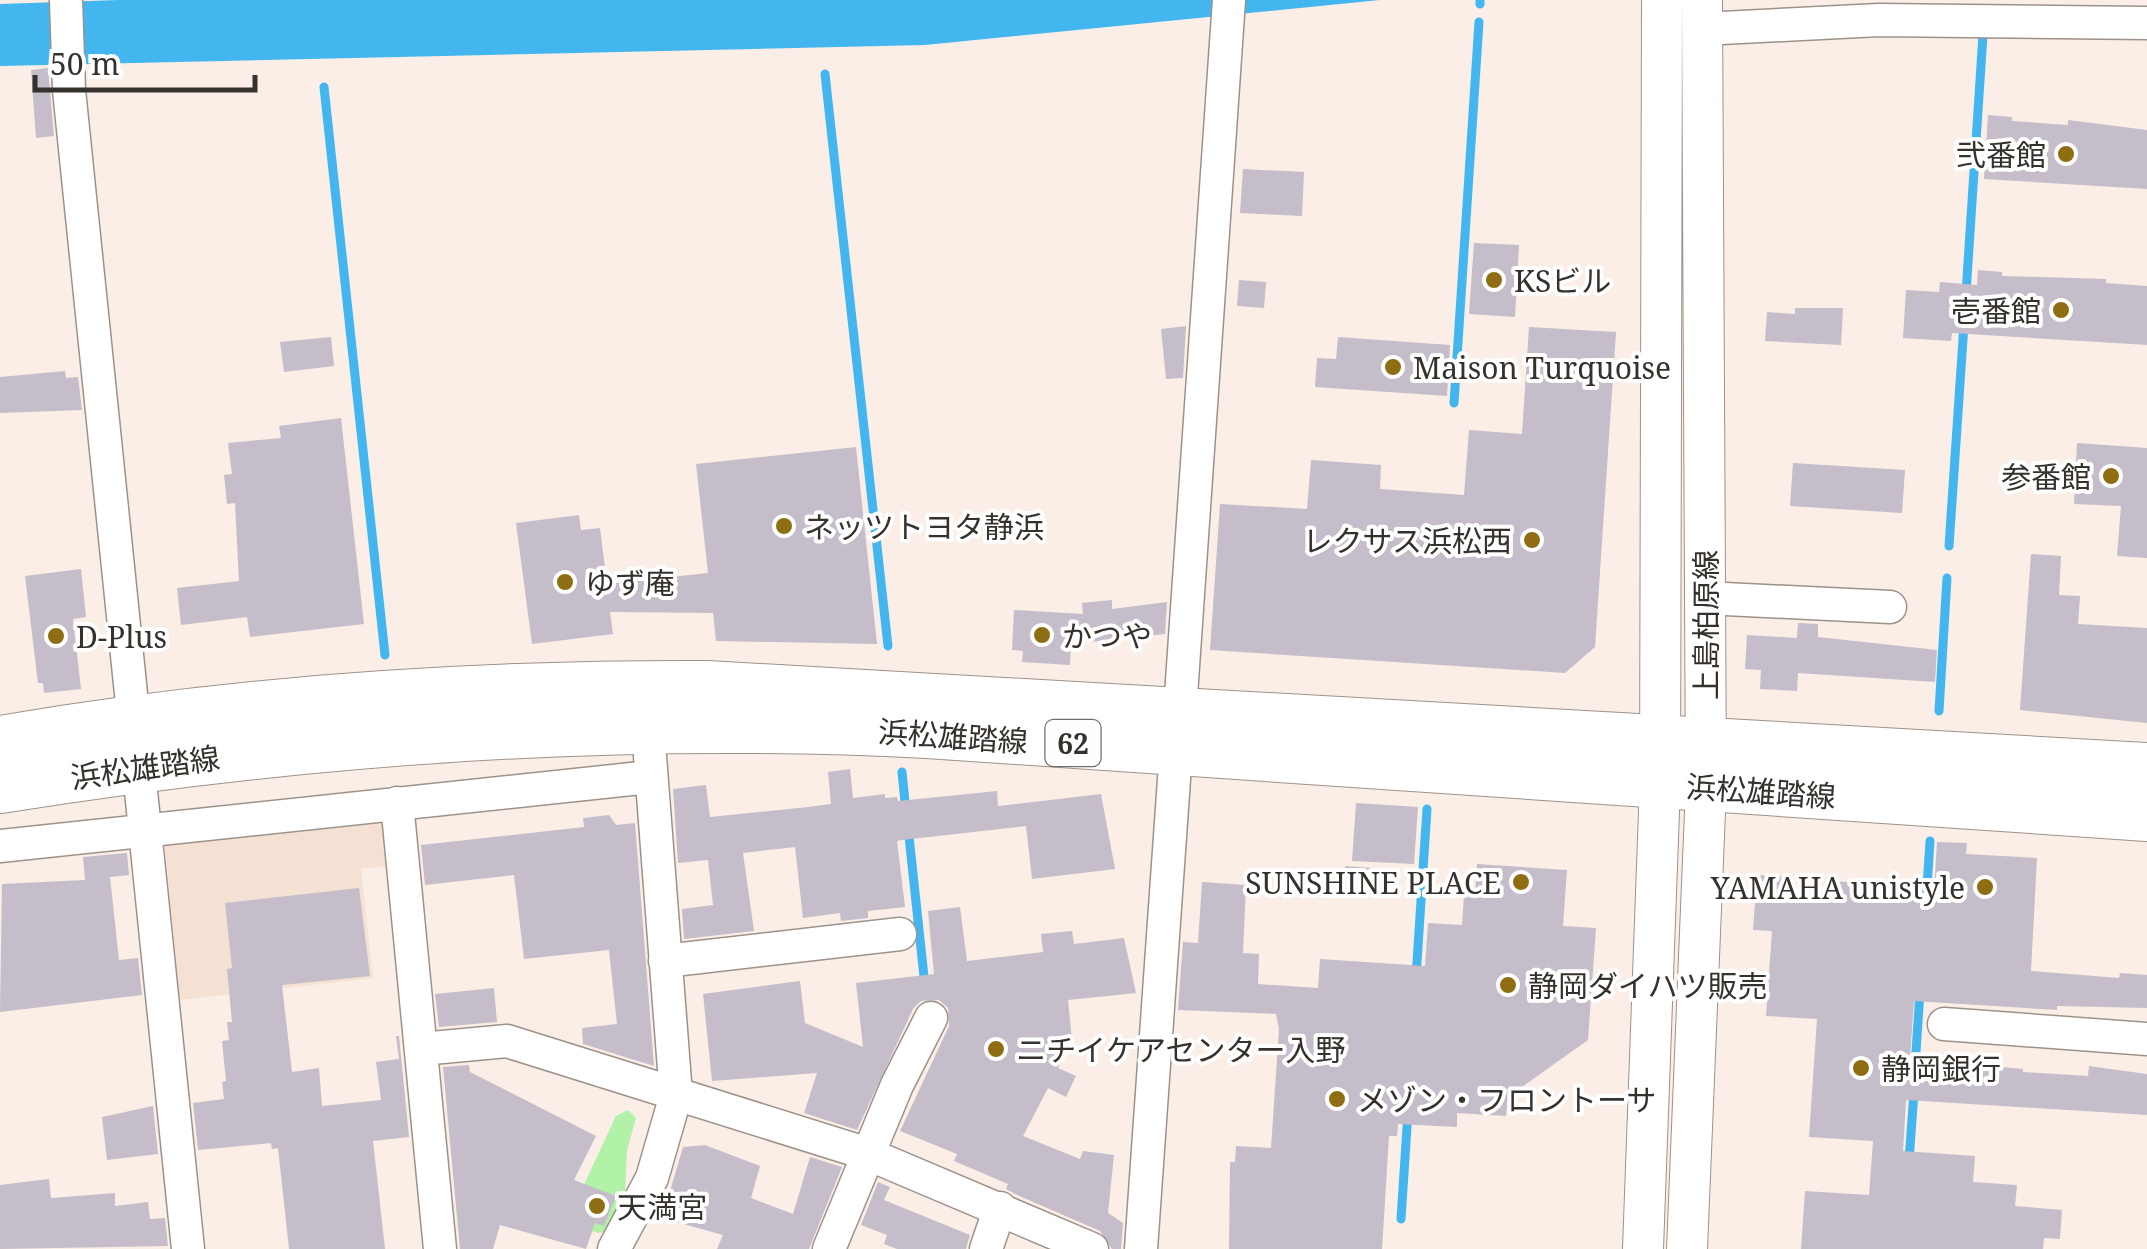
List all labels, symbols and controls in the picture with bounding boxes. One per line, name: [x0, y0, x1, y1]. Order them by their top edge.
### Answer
scale bar: [35, 30, 255, 92]
text: 50 m: [50, 43, 120, 84]
place label: 弐番館: [1956, 134, 2046, 175]
marker: 弐番館: [2055, 143, 2077, 165]
place label: KSビル: [1514, 260, 1611, 301]
marker: KSビル: [1483, 269, 1505, 291]
place label: 壱番館: [1951, 290, 2041, 331]
marker: 壱番館: [2050, 299, 2072, 321]
place label: Maison Turquoise: [1413, 347, 1671, 388]
marker: Maison Turquoise: [1382, 356, 1404, 378]
place label: 参番館: [2001, 456, 2091, 497]
marker: 参番館: [2100, 465, 2122, 487]
place label: ネッツトヨタ静浜: [804, 506, 1044, 547]
marker: ネッツトヨタ静浜: [773, 515, 795, 537]
place label: レクサス浜松西: [1303, 520, 1512, 561]
marker: レクサス浜松西: [1521, 529, 1543, 551]
street label: 上島柏原線: [1685, 550, 1726, 700]
place label: ゆず庵: [585, 562, 675, 603]
marker: ゆず庵: [554, 571, 576, 593]
place label: かつや: [1062, 615, 1152, 656]
place label: D-Plus: [76, 616, 167, 657]
marker: かつや: [1031, 624, 1053, 646]
marker: D-Plus: [45, 625, 67, 647]
street label: 浜松雄踏線: [877, 710, 1029, 762]
road number: 62: [1046, 720, 1100, 766]
street label: 浜松雄踏線: [68, 736, 222, 798]
street label: 浜松雄踏線: [1685, 765, 1837, 817]
place label: SUNSHINE PLACE: [1245, 862, 1501, 903]
place label: YAMAHA unistyle: [1710, 867, 1965, 908]
marker: SUNSHINE PLACE: [1510, 871, 1532, 893]
marker: YAMAHA unistyle: [1974, 876, 1996, 898]
place label: 静岡ダイハツ販売: [1528, 965, 1767, 1006]
marker: 静岡ダイハツ販売: [1497, 974, 1519, 996]
place label: ニチイケアセンター入野: [1016, 1029, 1345, 1070]
marker: ニチイケアセンター入野: [985, 1038, 1007, 1060]
place label: 静岡銀行: [1881, 1048, 2001, 1089]
marker: 静岡銀行: [1850, 1057, 1872, 1079]
place label: メゾン・フロントーサ: [1357, 1079, 1656, 1120]
marker: メゾン・フロントーサ: [1326, 1088, 1348, 1110]
place label: 天満宮: [617, 1186, 707, 1227]
marker: 天満宮: [586, 1195, 608, 1217]

